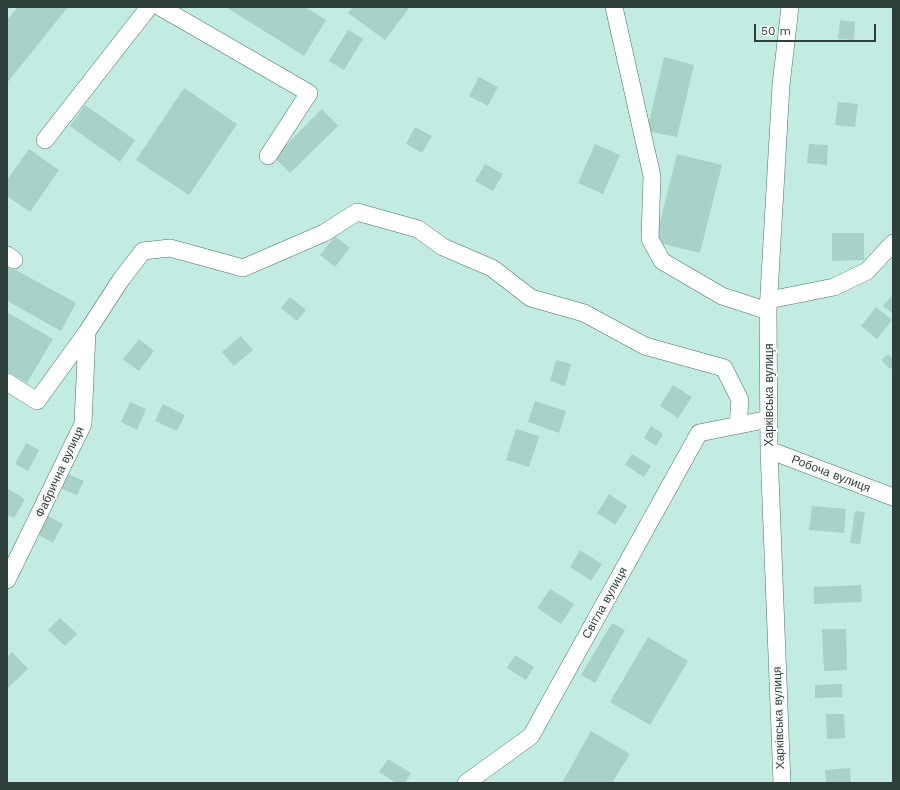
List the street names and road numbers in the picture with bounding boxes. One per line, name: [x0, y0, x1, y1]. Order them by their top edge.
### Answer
street label: Харківська вулиця: [762, 344, 776, 446]
street label: Фабрична вулиця: [33, 424, 87, 520]
street label: Робоча вулиця: [790, 452, 872, 496]
street label: Світла вулиця: [579, 565, 631, 641]
street label: Харківська вулиця: [770, 666, 788, 770]

